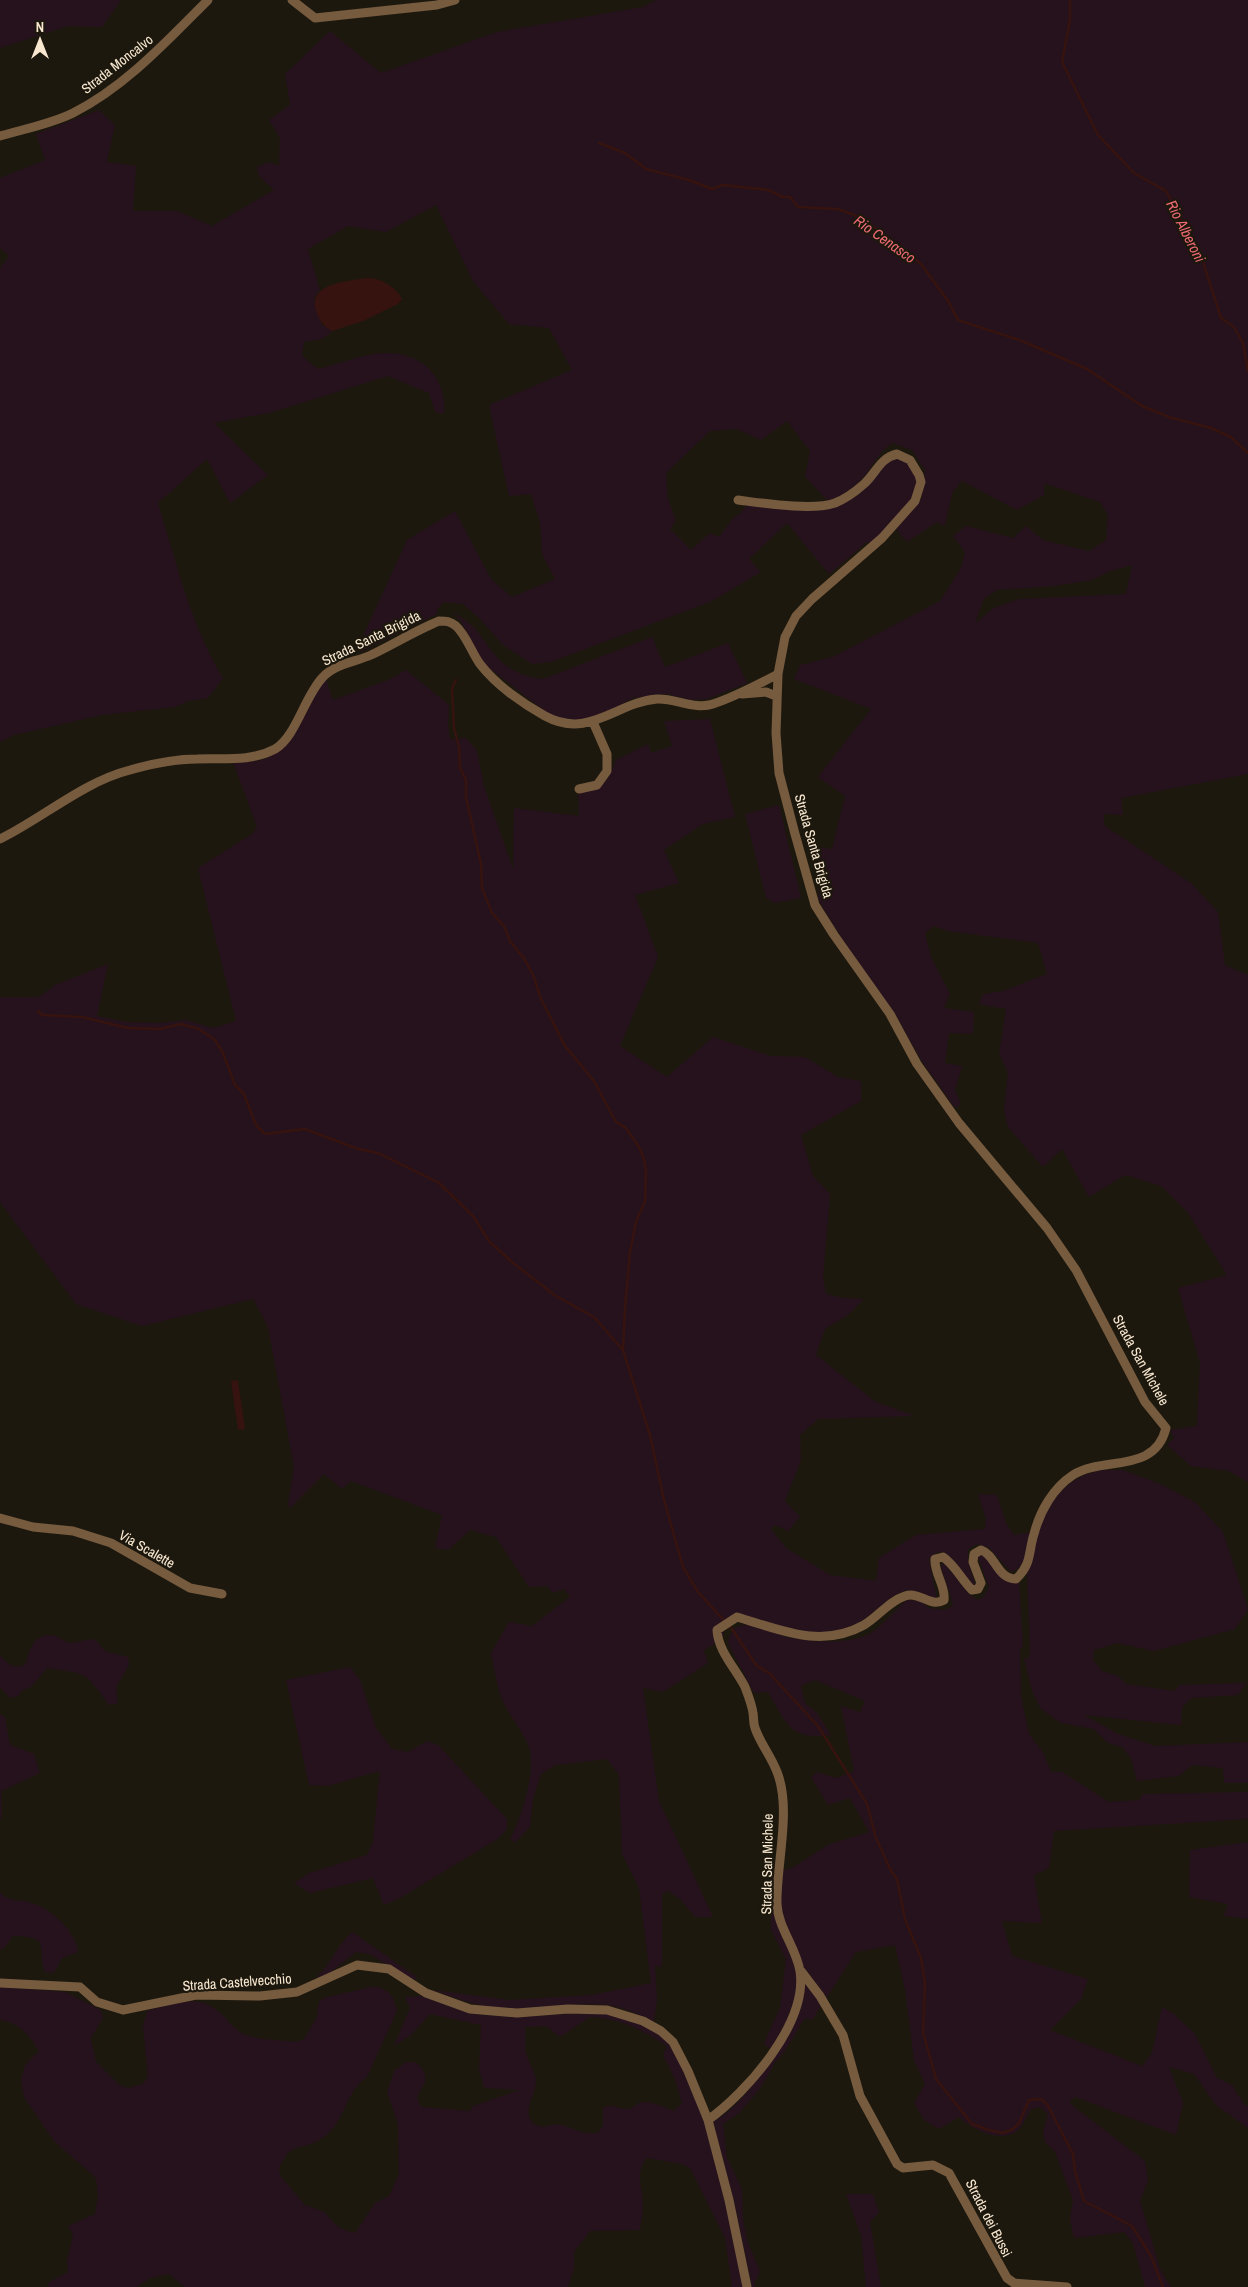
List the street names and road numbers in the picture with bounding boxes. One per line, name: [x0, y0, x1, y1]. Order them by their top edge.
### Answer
street label: Strada Moncalvo: [78, 30, 156, 98]
street label: Strada Santa Brigida: [319, 606, 424, 670]
street label: Strada Santa Brigida: [791, 792, 838, 901]
street label: Strada San Michele: [1109, 1312, 1173, 1408]
street label: Via Scalette: [116, 1526, 178, 1572]
street label: Strada San Michele: [757, 1813, 777, 1915]
street label: Strada Castelvecchio: [182, 1969, 292, 1995]
street label: Strada dei Bussi: [962, 2176, 1016, 2260]

